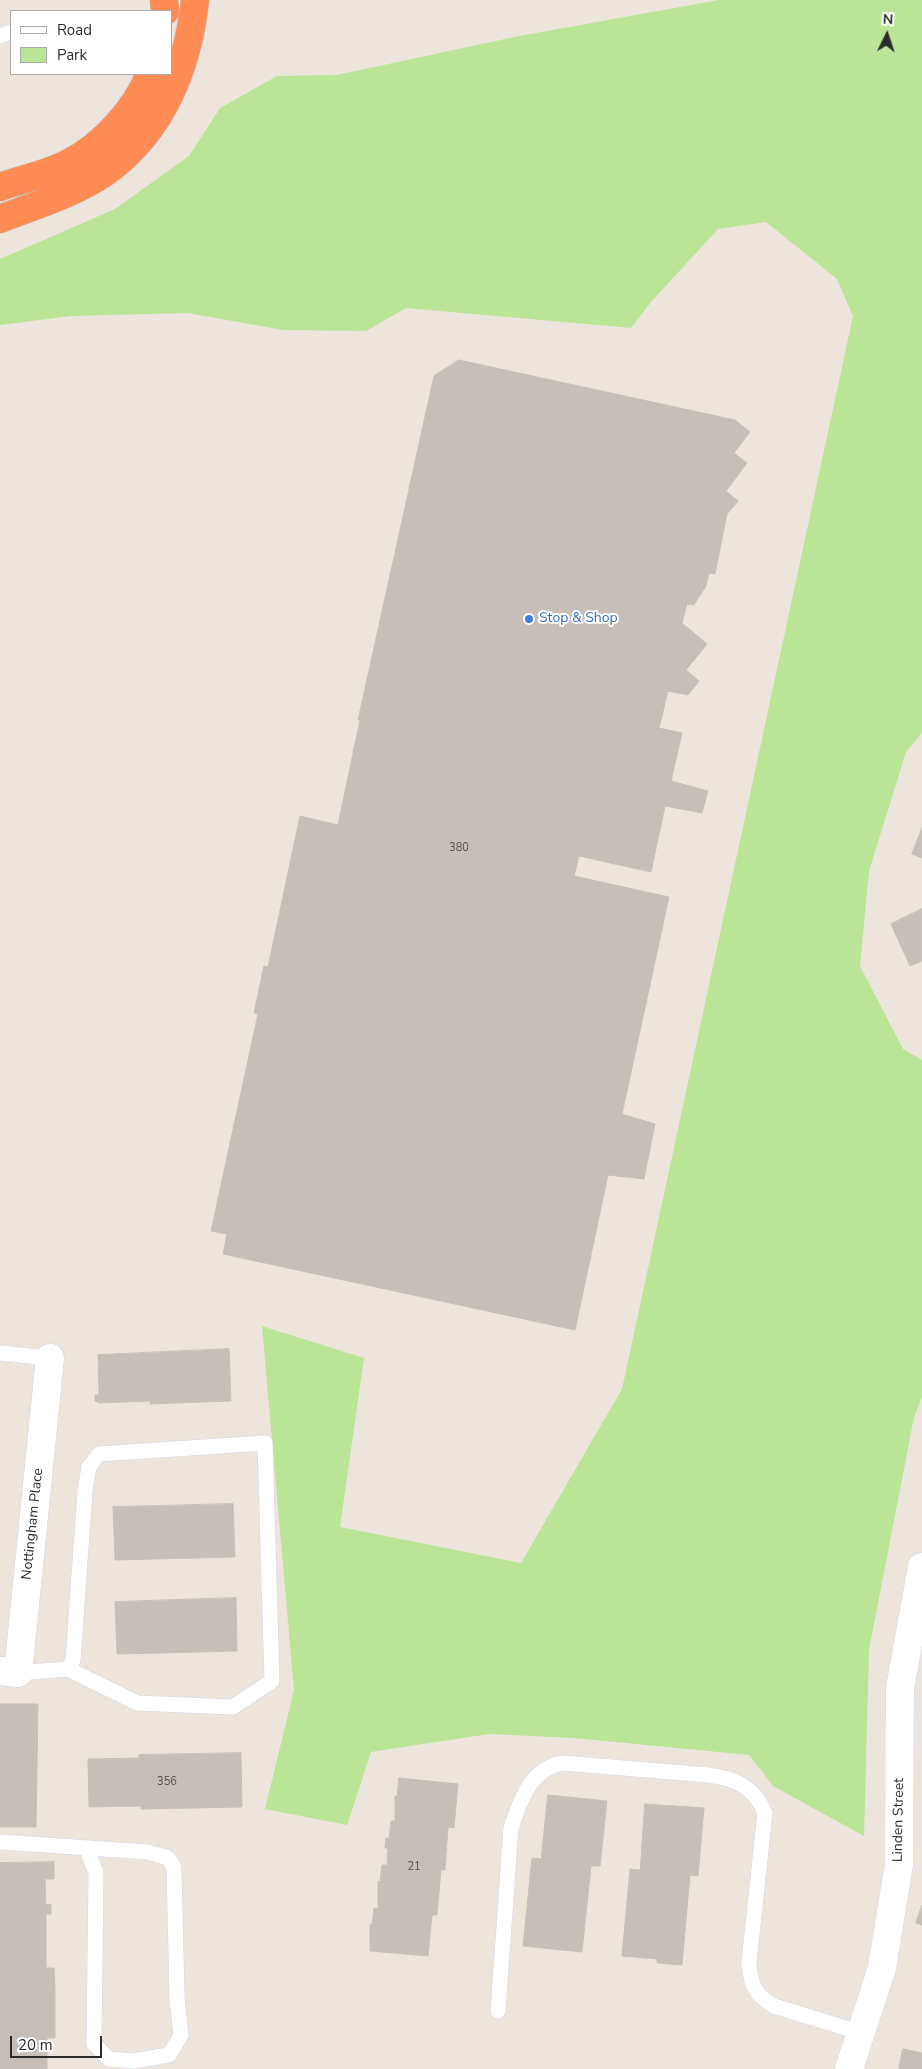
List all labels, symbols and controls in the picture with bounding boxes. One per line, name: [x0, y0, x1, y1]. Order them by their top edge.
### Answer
legend: [10, 10, 172, 75]
north arrow: [862, 10, 912, 60]
text: N: [882, 10, 894, 29]
text: Road: [57, 20, 92, 40]
text: Park: [57, 45, 87, 65]
place label: Stop & Shop: [539, 611, 618, 627]
marker: Stop & Shop: [523, 613, 535, 625]
house number: 380: [449, 841, 469, 855]
street label: Nottingham Place: [19, 1467, 47, 1581]
house number: 356: [157, 1775, 177, 1789]
street label: Linden Street: [890, 1778, 908, 1862]
house number: 21: [407, 1860, 421, 1874]
scale bar: [12, 2026, 105, 2058]
text: 20 m: [18, 2035, 53, 2055]

